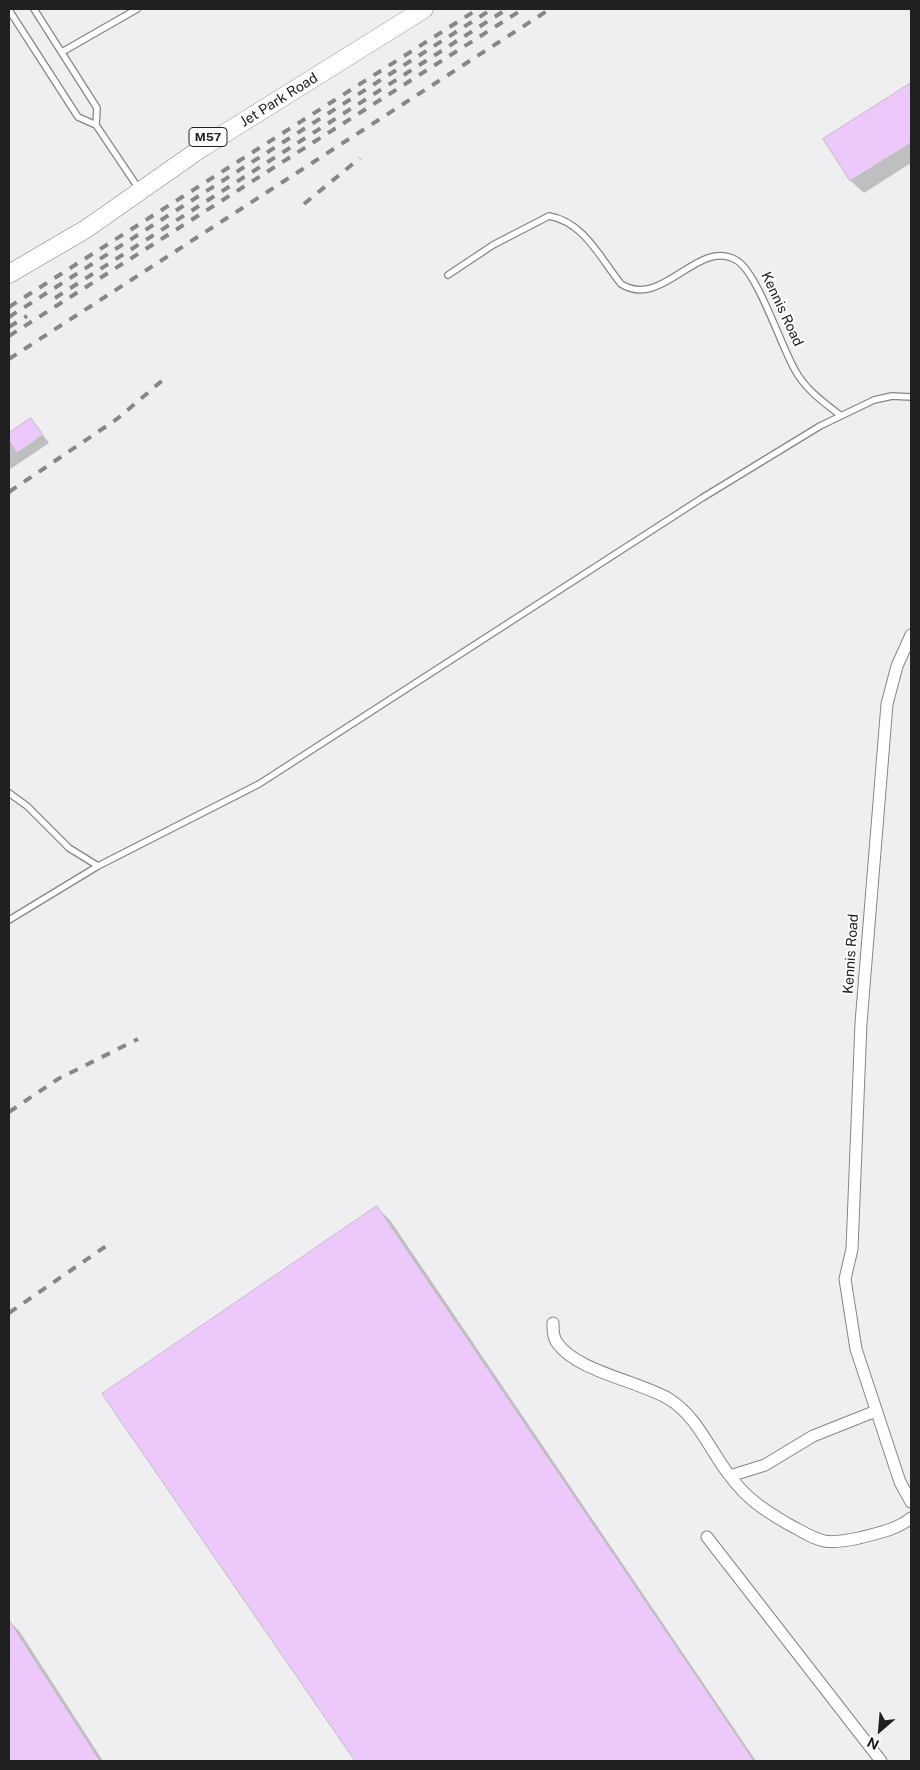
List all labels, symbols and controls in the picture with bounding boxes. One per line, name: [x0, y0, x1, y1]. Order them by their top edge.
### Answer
street label: Jet Park Road: [237, 69, 321, 131]
road number: M57: [189, 128, 227, 146]
street label: Kennis Road: [757, 269, 807, 349]
street label: Kennis Road: [840, 913, 862, 995]
north arrow: [855, 1705, 905, 1755]
text: N: [865, 1734, 882, 1753]

